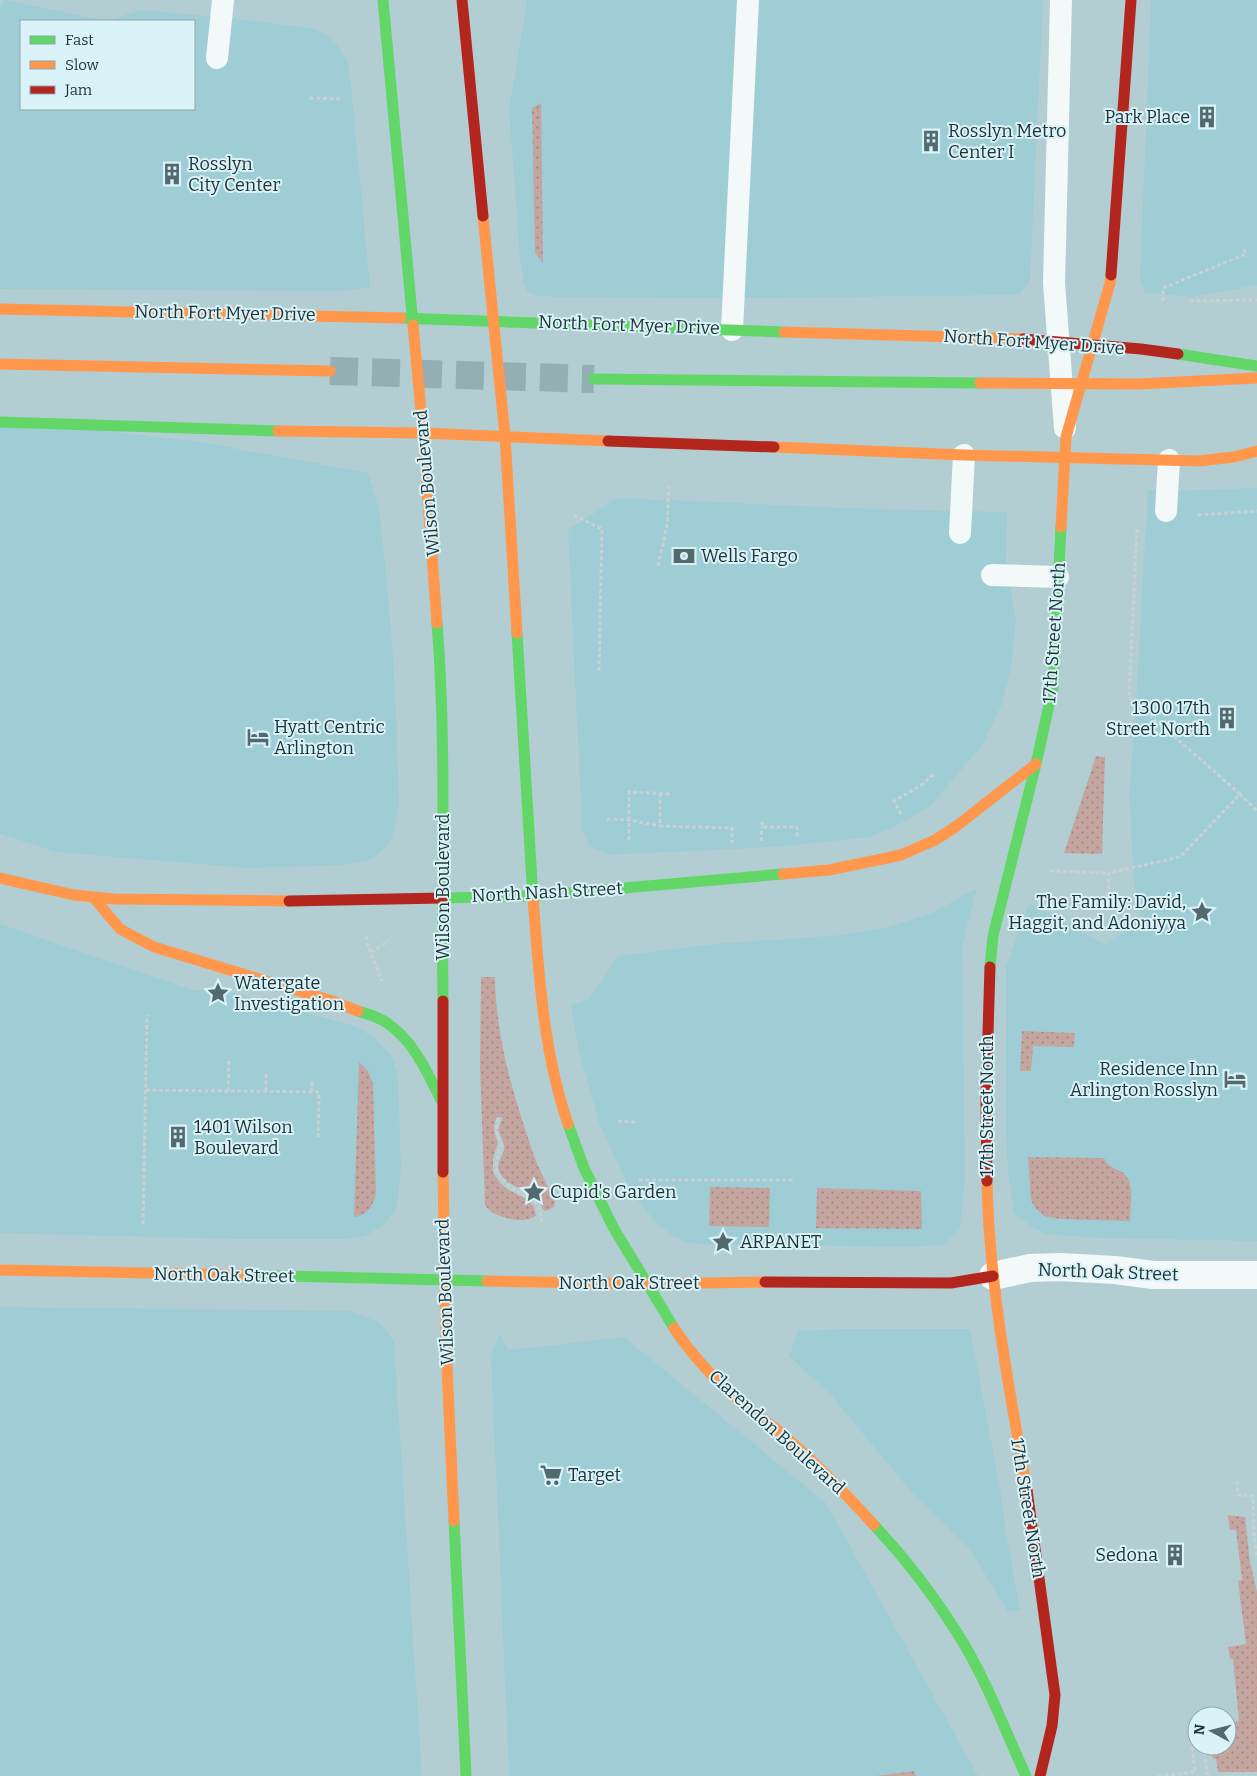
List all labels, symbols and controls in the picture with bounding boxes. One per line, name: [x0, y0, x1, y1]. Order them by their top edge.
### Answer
legend: [20, 20, 195, 110]
text: Fast: [65, 31, 94, 49]
text: Slow: [65, 56, 100, 74]
text: Jam: [64, 81, 93, 99]
building icon: Park Place: [1194, 104, 1220, 130]
place label: Park Place: [1104, 106, 1190, 128]
place label: Rosslyn Metro Center I: [948, 120, 1066, 163]
building icon: Rosslyn Metro Center I: [918, 128, 944, 154]
place label: Rosslyn City Center: [188, 153, 280, 196]
building icon: Rosslyn City Center: [159, 161, 185, 187]
street label: North Fort Myer Drive: [134, 300, 316, 326]
street label: North Fort Myer Drive: [538, 311, 720, 339]
street label: North Fort Myer Drive: [943, 325, 1125, 359]
street label: Wilson Boulevard: [410, 409, 444, 557]
bank icon: Wells Fargo: [671, 543, 697, 569]
place label: Wells Fargo: [701, 545, 798, 567]
street label: 17th Street North: [1038, 562, 1070, 704]
place label: 1300 17th Street North: [1106, 697, 1210, 740]
building icon: 1300 17th Street North: [1214, 705, 1240, 731]
place label: Hyatt Centric Arlington: [274, 716, 385, 759]
hotel icon: Hyatt Centric Arlington: [245, 724, 271, 750]
street label: Wilson Boulevard: [432, 813, 454, 960]
street label: North Nash Street: [471, 877, 624, 907]
place label: The Family: David, Haggit, and Adoniyya: [1008, 891, 1186, 934]
place icon: The Family: David, Haggit, and Adoniyya: [1189, 899, 1215, 925]
place label: Watergate Investigation: [234, 972, 345, 1015]
place icon: Watergate Investigation: [205, 980, 231, 1006]
street label: 17th Street North: [976, 1035, 998, 1177]
place label: Residence Inn Arlington Rosslyn: [1070, 1058, 1219, 1101]
hotel icon: Residence Inn Arlington Rosslyn: [1222, 1066, 1248, 1092]
place label: 1401 Wilson Boulevard: [194, 1116, 293, 1159]
building icon: 1401 Wilson Boulevard: [165, 1124, 191, 1150]
place icon: Cupid's Garden: [521, 1179, 547, 1205]
place label: Cupid's Garden: [550, 1181, 677, 1203]
street label: Wilson Boulevard: [431, 1218, 459, 1366]
place icon: ARPANET: [710, 1229, 736, 1255]
place label: ARPANET: [740, 1231, 822, 1253]
street label: North Oak Street: [1037, 1259, 1179, 1285]
street label: North Oak Street: [153, 1263, 295, 1287]
street label: North Oak Street: [559, 1272, 700, 1294]
street label: Clarendon Boulevard: [704, 1365, 850, 1499]
street label: 17th Street North: [1006, 1436, 1050, 1580]
supermarket icon: Target: [538, 1462, 564, 1488]
place label: Target: [568, 1464, 622, 1486]
building icon: Sedona: [1162, 1542, 1188, 1568]
place label: Sedona: [1095, 1544, 1158, 1566]
north arrow: [1187, 1706, 1237, 1756]
text: N: [1190, 1723, 1209, 1736]

